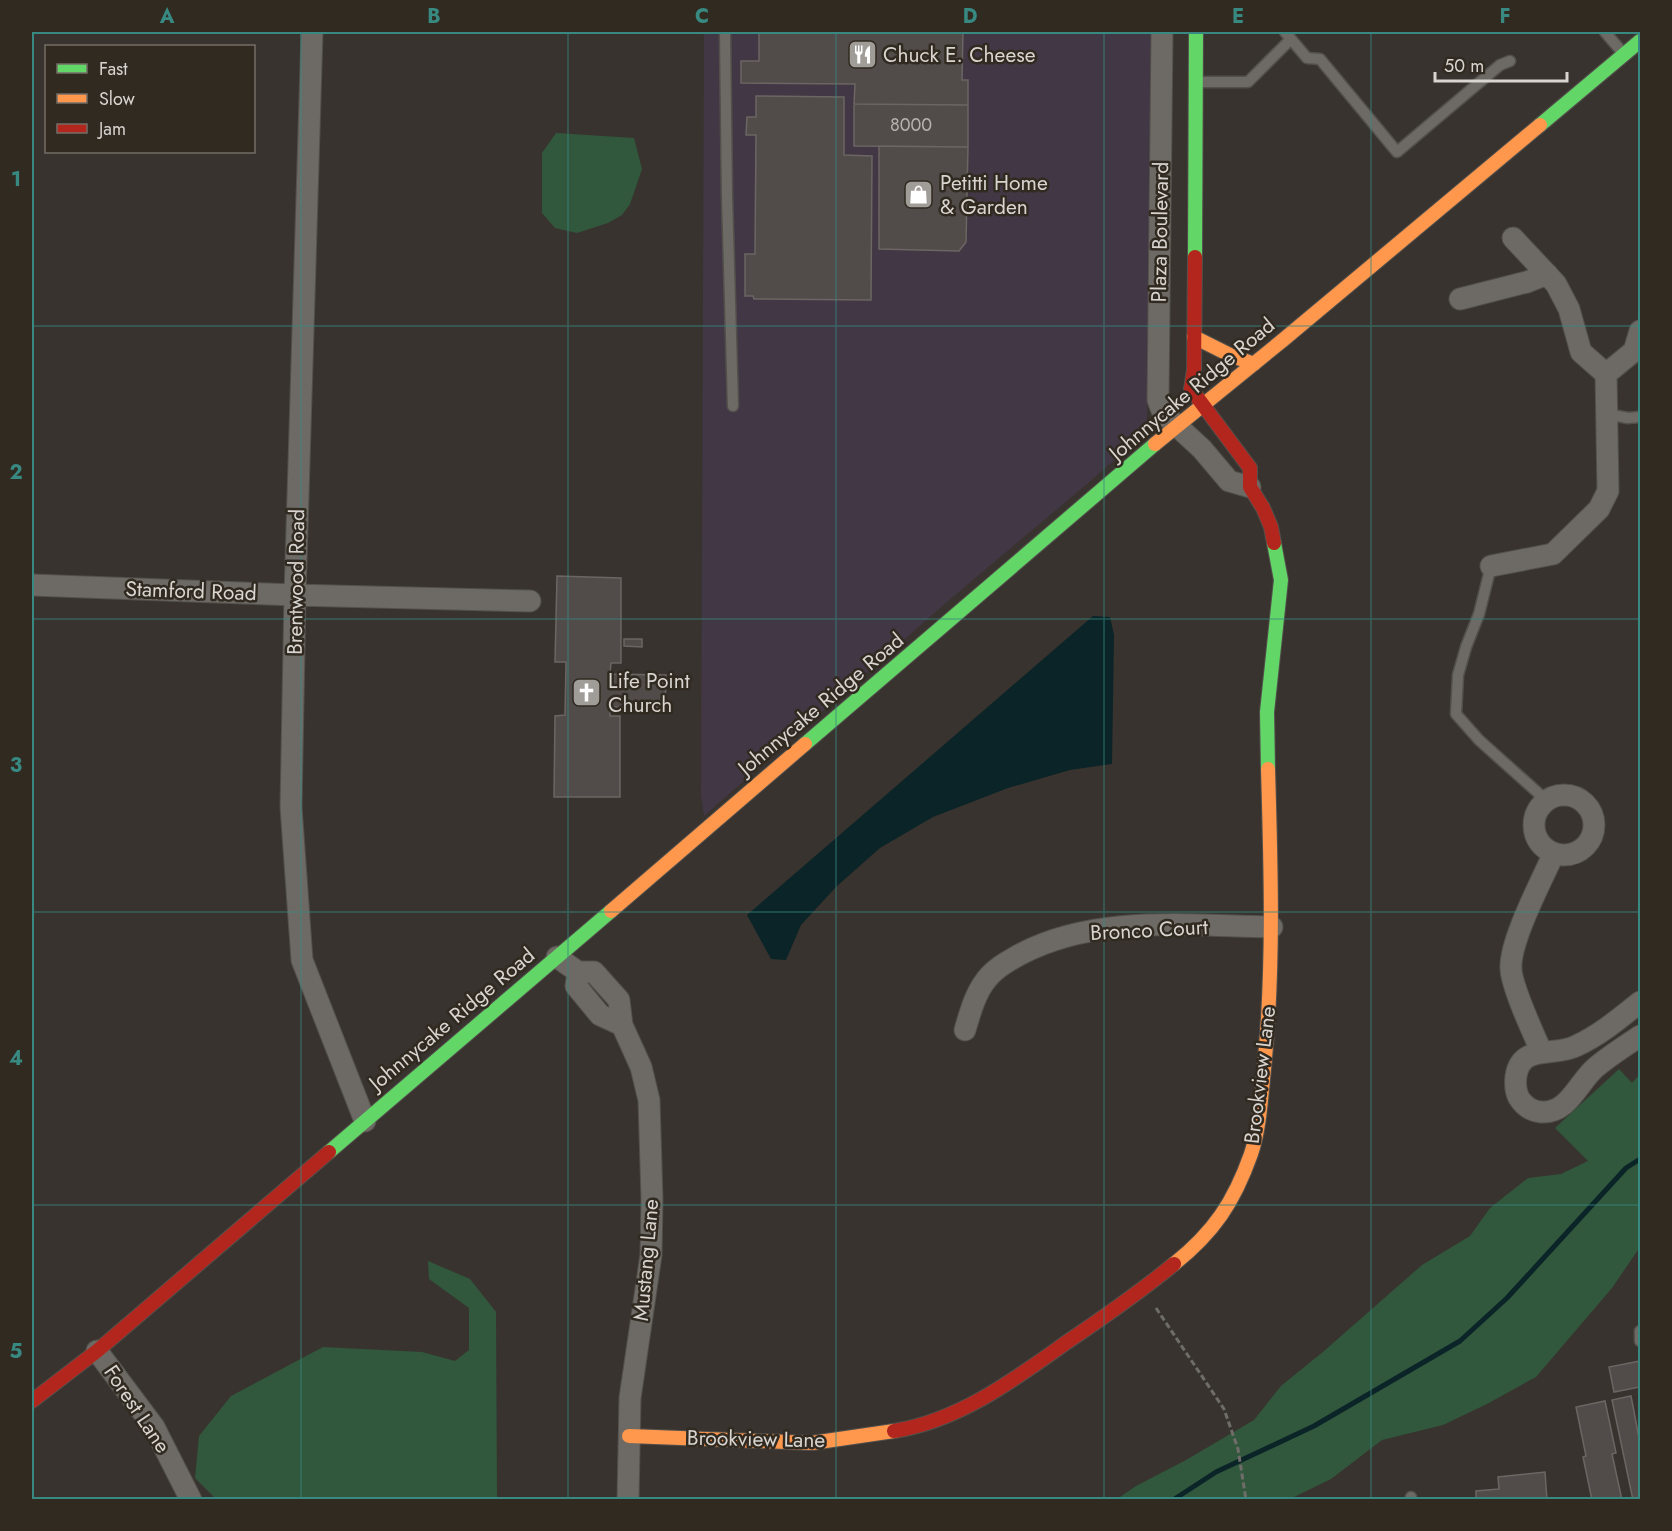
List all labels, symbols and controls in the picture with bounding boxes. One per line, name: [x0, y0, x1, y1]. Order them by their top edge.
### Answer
text: A: [159, 2, 175, 31]
text: B: [427, 2, 441, 31]
text: C: [695, 2, 709, 31]
text: D: [963, 2, 977, 31]
text: E: [1232, 2, 1244, 31]
text: F: [1499, 2, 1511, 31]
restaurant icon: Chuck E. Cheese: [846, 39, 878, 71]
place label: Chuck E. Cheese: [883, 40, 1036, 70]
legend: [45, 45, 255, 153]
scale bar: [1435, 45, 1567, 83]
text: 50 m: [1444, 53, 1484, 79]
text: Fast: [99, 56, 128, 82]
text: Slow: [99, 86, 136, 112]
house number: 8000: [890, 112, 932, 138]
text: Jam: [97, 116, 126, 142]
street label: Plaza Boulevard: [1144, 161, 1176, 303]
text: 1: [11, 165, 21, 194]
place label: Petitti Home & Garden: [940, 168, 1048, 222]
shop icon: Petitti Home & Garden: [903, 179, 935, 211]
street label: Johnnycake Ridge Road: [1100, 311, 1281, 469]
text: 2: [9, 458, 23, 487]
street label: Brentwood Road: [280, 509, 312, 655]
street label: Stamford Road: [125, 574, 257, 608]
street label: Johnnycake Ridge Road: [729, 626, 910, 784]
place label: Life Point Church: [608, 666, 690, 720]
church icon: Life Point Church: [571, 677, 603, 709]
text: 3: [10, 751, 22, 780]
street label: Bronco Court: [1089, 912, 1209, 948]
street label: Johnnycake Ridge Road: [360, 941, 541, 1099]
street label: Brookview Lane: [1237, 1004, 1283, 1145]
text: 4: [9, 1044, 23, 1073]
street label: Mustang Lane: [626, 1198, 666, 1322]
text: 5: [10, 1337, 23, 1366]
street label: Forest Lane: [97, 1359, 178, 1459]
street label: Brookview Lane: [687, 1423, 826, 1455]

